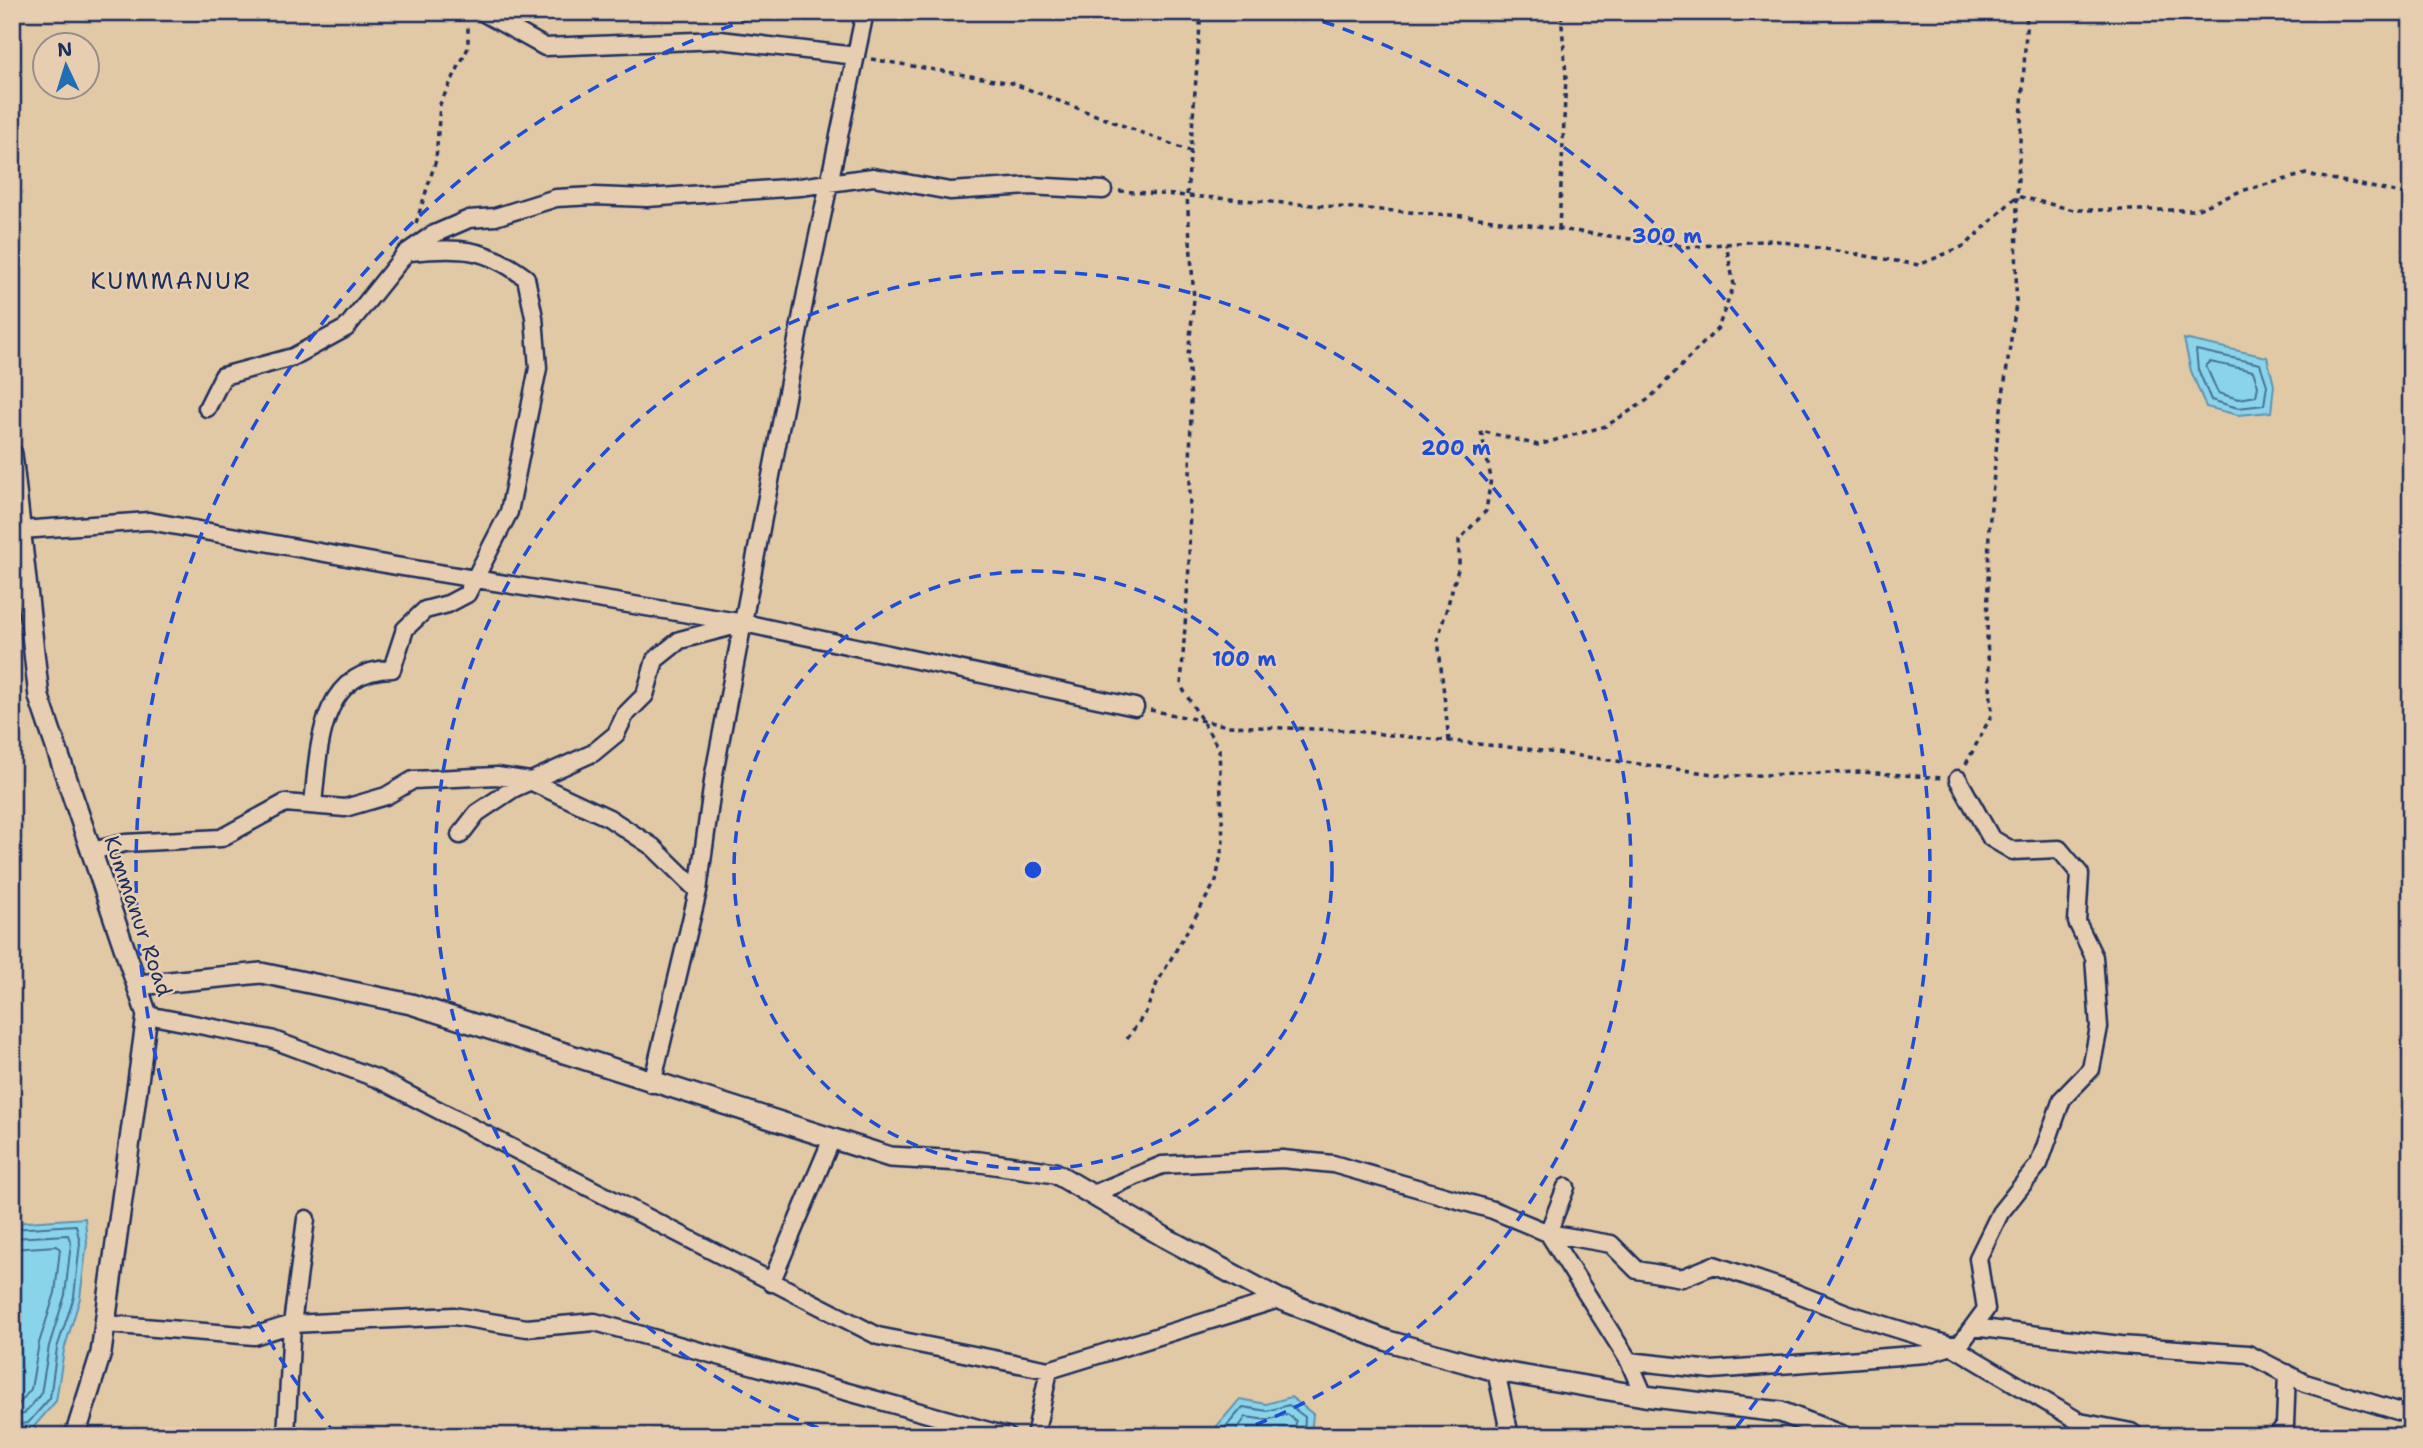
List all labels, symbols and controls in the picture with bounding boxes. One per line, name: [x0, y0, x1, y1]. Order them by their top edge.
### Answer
north arrow: [32, 32, 102, 102]
text: N: [56, 37, 73, 63]
text: 300 m: [1632, 222, 1702, 250]
district label: KUMMANUR: [90, 265, 252, 297]
text: 200 m: [1421, 434, 1491, 462]
text: 100 m: [1212, 645, 1276, 673]
street label: Kummanur Road: [97, 832, 179, 1000]
centre of rings: [1021, 858, 1045, 882]

